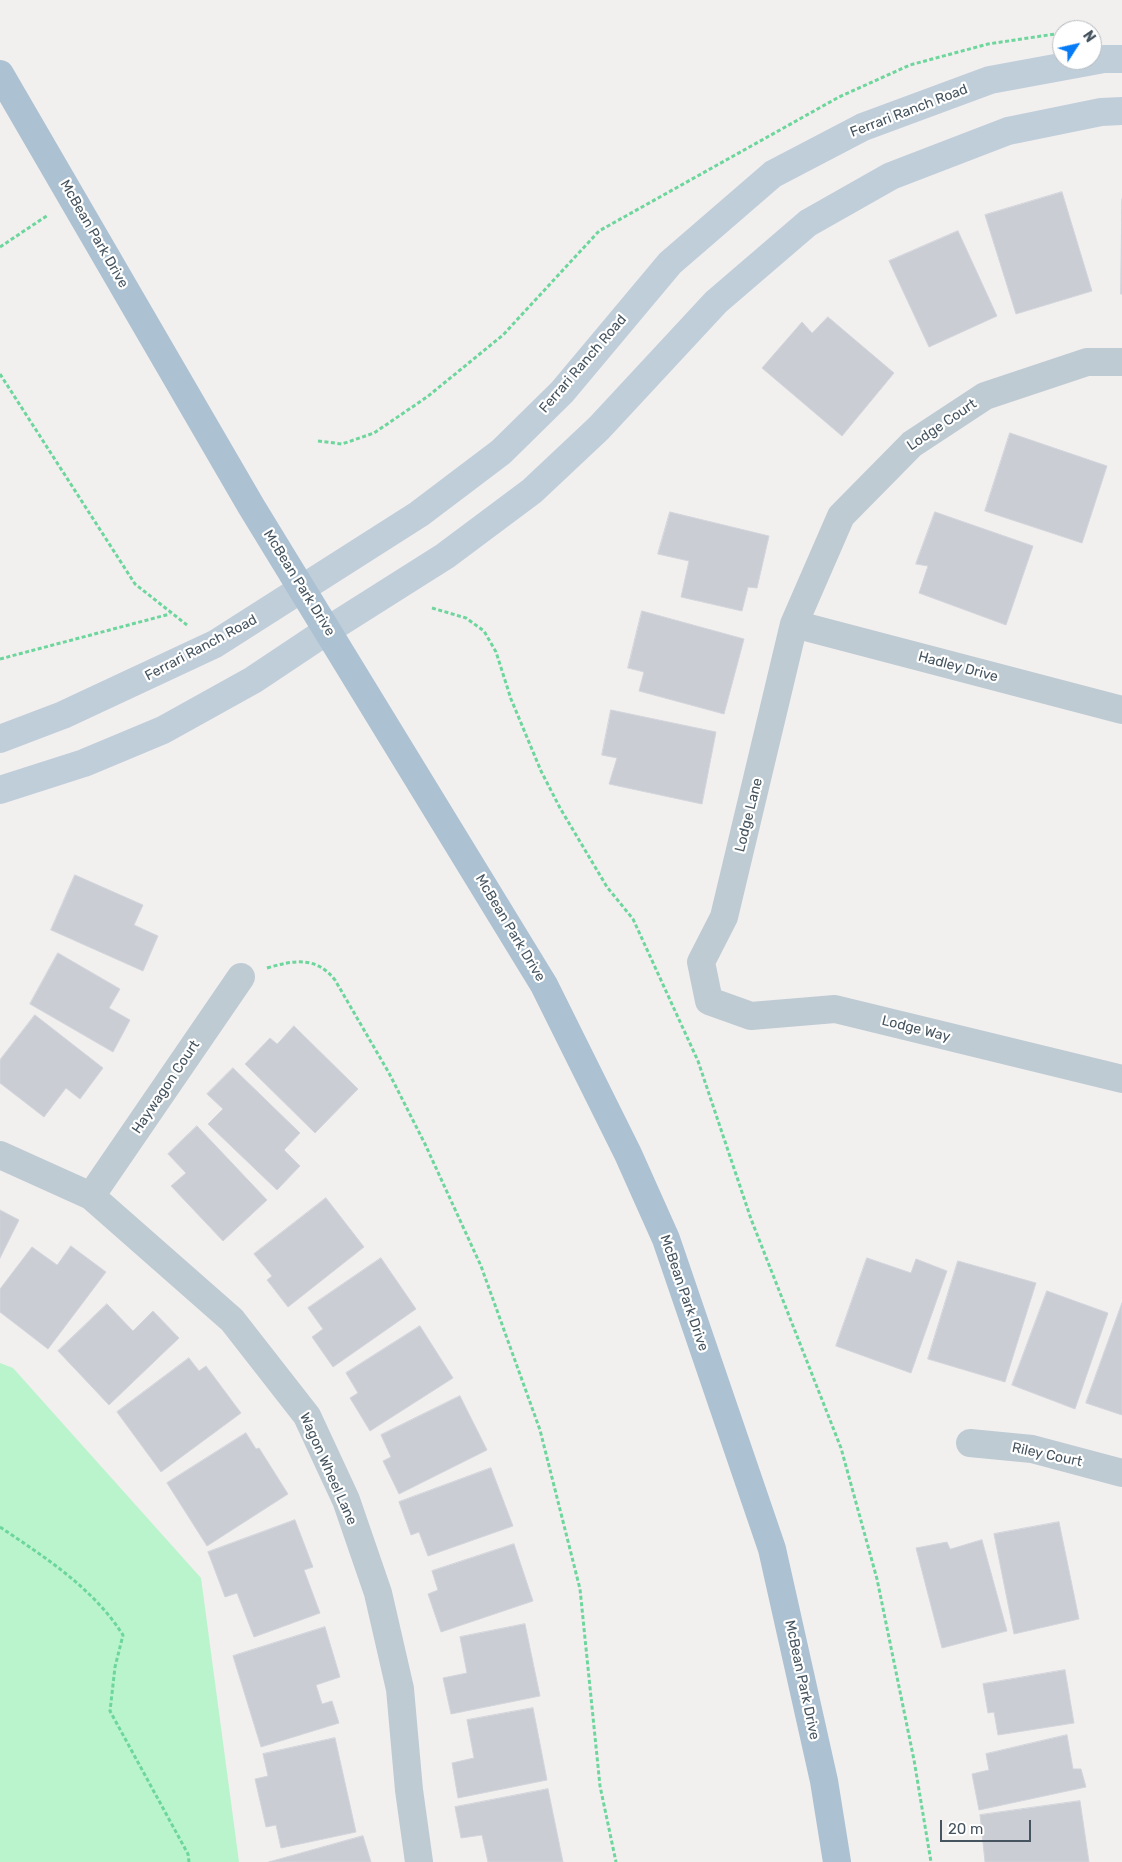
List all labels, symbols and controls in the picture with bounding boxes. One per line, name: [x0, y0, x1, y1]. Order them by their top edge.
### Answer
north arrow: [1052, 20, 1102, 70]
text: N: [1079, 28, 1099, 46]
street label: Ferrari Ranch Road: [848, 81, 970, 141]
street label: McBean Park Drive: [56, 177, 132, 291]
street label: Ferrari Ranch Road: [536, 312, 630, 416]
street label: Lodge Court: [904, 396, 980, 454]
street label: McBean Park Drive: [260, 527, 338, 639]
street label: Ferrari Ranch Road: [142, 611, 260, 685]
street label: Hadley Drive: [916, 648, 1000, 686]
street label: Lodge Lane: [732, 776, 766, 854]
street label: McBean Park Drive: [471, 871, 549, 985]
street label: Lodge Way: [880, 1012, 952, 1046]
street label: Haywagon Court: [129, 1037, 203, 1137]
street label: McBean Park Drive: [656, 1233, 712, 1353]
street label: Wagon Wheel Lane: [296, 1410, 360, 1528]
street label: Riley Court: [1010, 1439, 1084, 1471]
street label: McBean Park Drive: [781, 1619, 823, 1741]
scale bar: [942, 1810, 1033, 1842]
text: 20 m: [948, 1820, 983, 1838]

